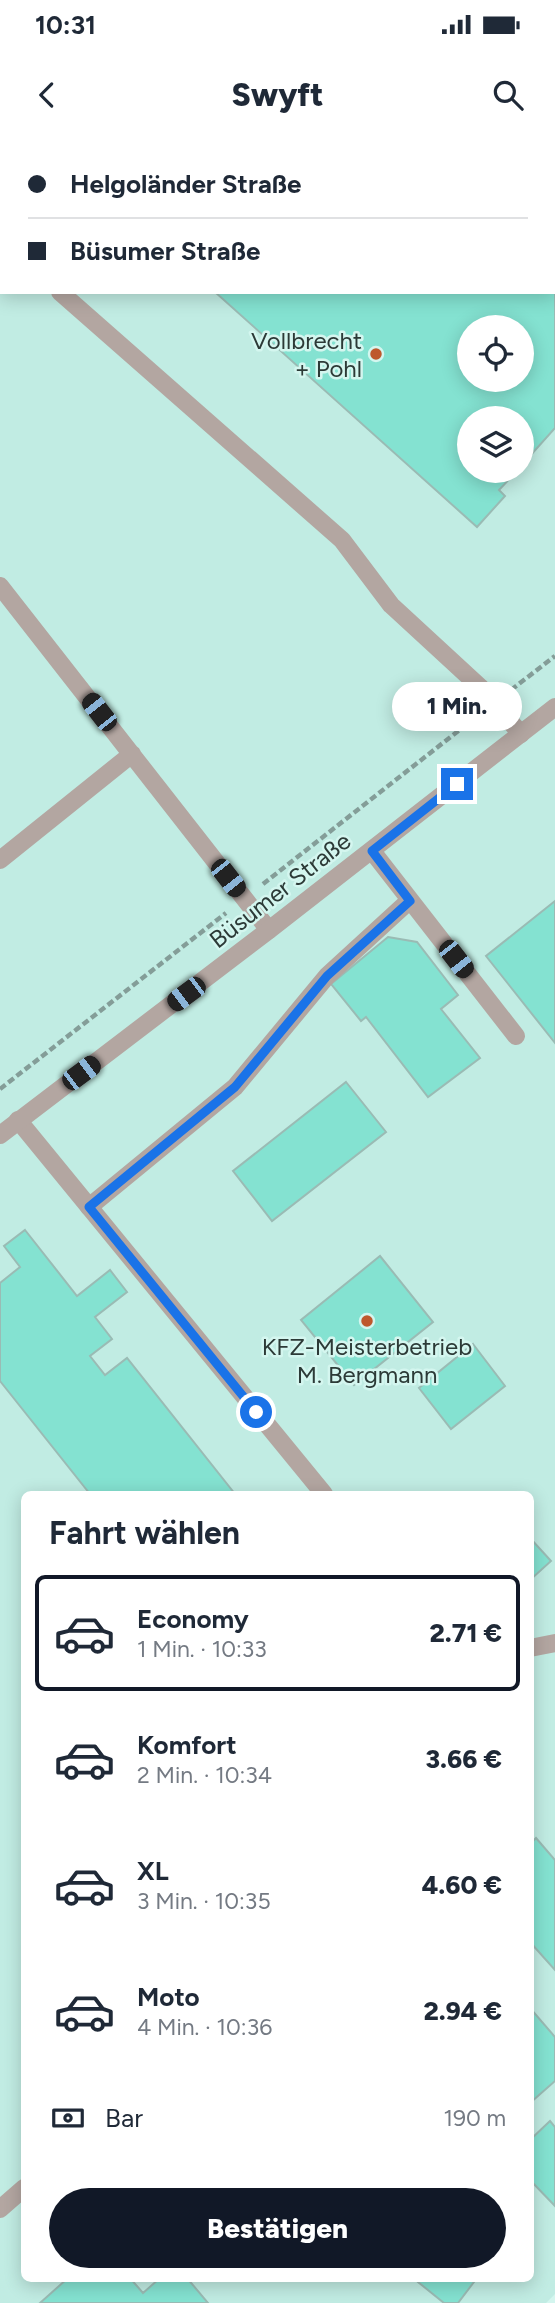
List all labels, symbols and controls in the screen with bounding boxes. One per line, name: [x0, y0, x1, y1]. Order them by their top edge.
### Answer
text: 10:31: [35, 9, 96, 41]
icon: back: [28, 76, 66, 114]
text: Swyft: [231, 76, 324, 114]
icon: search: [489, 76, 527, 114]
text: Helgoländer Straße: [70, 168, 301, 200]
text: Büsumer Straße: [70, 235, 260, 267]
map controls: [457, 315, 534, 483]
button: locate: [457, 315, 534, 392]
place label: Vollbrecht + Pohl: [251, 326, 362, 383]
marker: Vollbrecht + Pohl: [368, 346, 384, 362]
button: layers: [457, 406, 534, 483]
callout: 1 Min.: [392, 682, 522, 732]
car: [78, 689, 121, 735]
text: 1 Min.: [427, 692, 487, 720]
route end: [441, 768, 473, 800]
street label: Büsumer Straße: [204, 826, 356, 954]
car: [207, 855, 250, 901]
car: [435, 936, 478, 982]
car: [163, 973, 210, 1015]
car: [58, 1052, 105, 1094]
marker: KFZ-Meisterbetrieb M. Bergmann: [359, 1313, 375, 1329]
place label: KFZ-Meisterbetrieb M. Bergmann: [262, 1332, 472, 1389]
route start: [240, 1396, 272, 1428]
text: Fahrt wählen: [49, 1514, 240, 1552]
icon: car: [53, 1602, 116, 1665]
text: Economy: [137, 1603, 249, 1635]
text: 2.71 €: [429, 1617, 502, 1649]
text: 1 Min. · 10:33: [137, 1635, 267, 1663]
icon: car: [53, 1728, 116, 1791]
text: Komfort: [137, 1729, 237, 1761]
text: 3.66 €: [425, 1743, 502, 1775]
text: 2 Min. · 10:34: [137, 1761, 272, 1789]
icon: car: [53, 1854, 116, 1917]
text: XL: [137, 1855, 169, 1887]
text: 4.60 €: [422, 1869, 502, 1901]
text: 3 Min. · 10:35: [137, 1887, 271, 1915]
icon: car: [53, 1980, 116, 2043]
text: Moto: [137, 1981, 200, 2013]
text: 2.94 €: [423, 1995, 502, 2027]
text: 4 Min. · 10:36: [137, 2013, 272, 2041]
icon: cash: [49, 2099, 87, 2137]
text: Bar: [105, 2102, 143, 2134]
text: 190 m: [443, 2104, 506, 2132]
button: Bestätigen: [49, 2188, 506, 2268]

